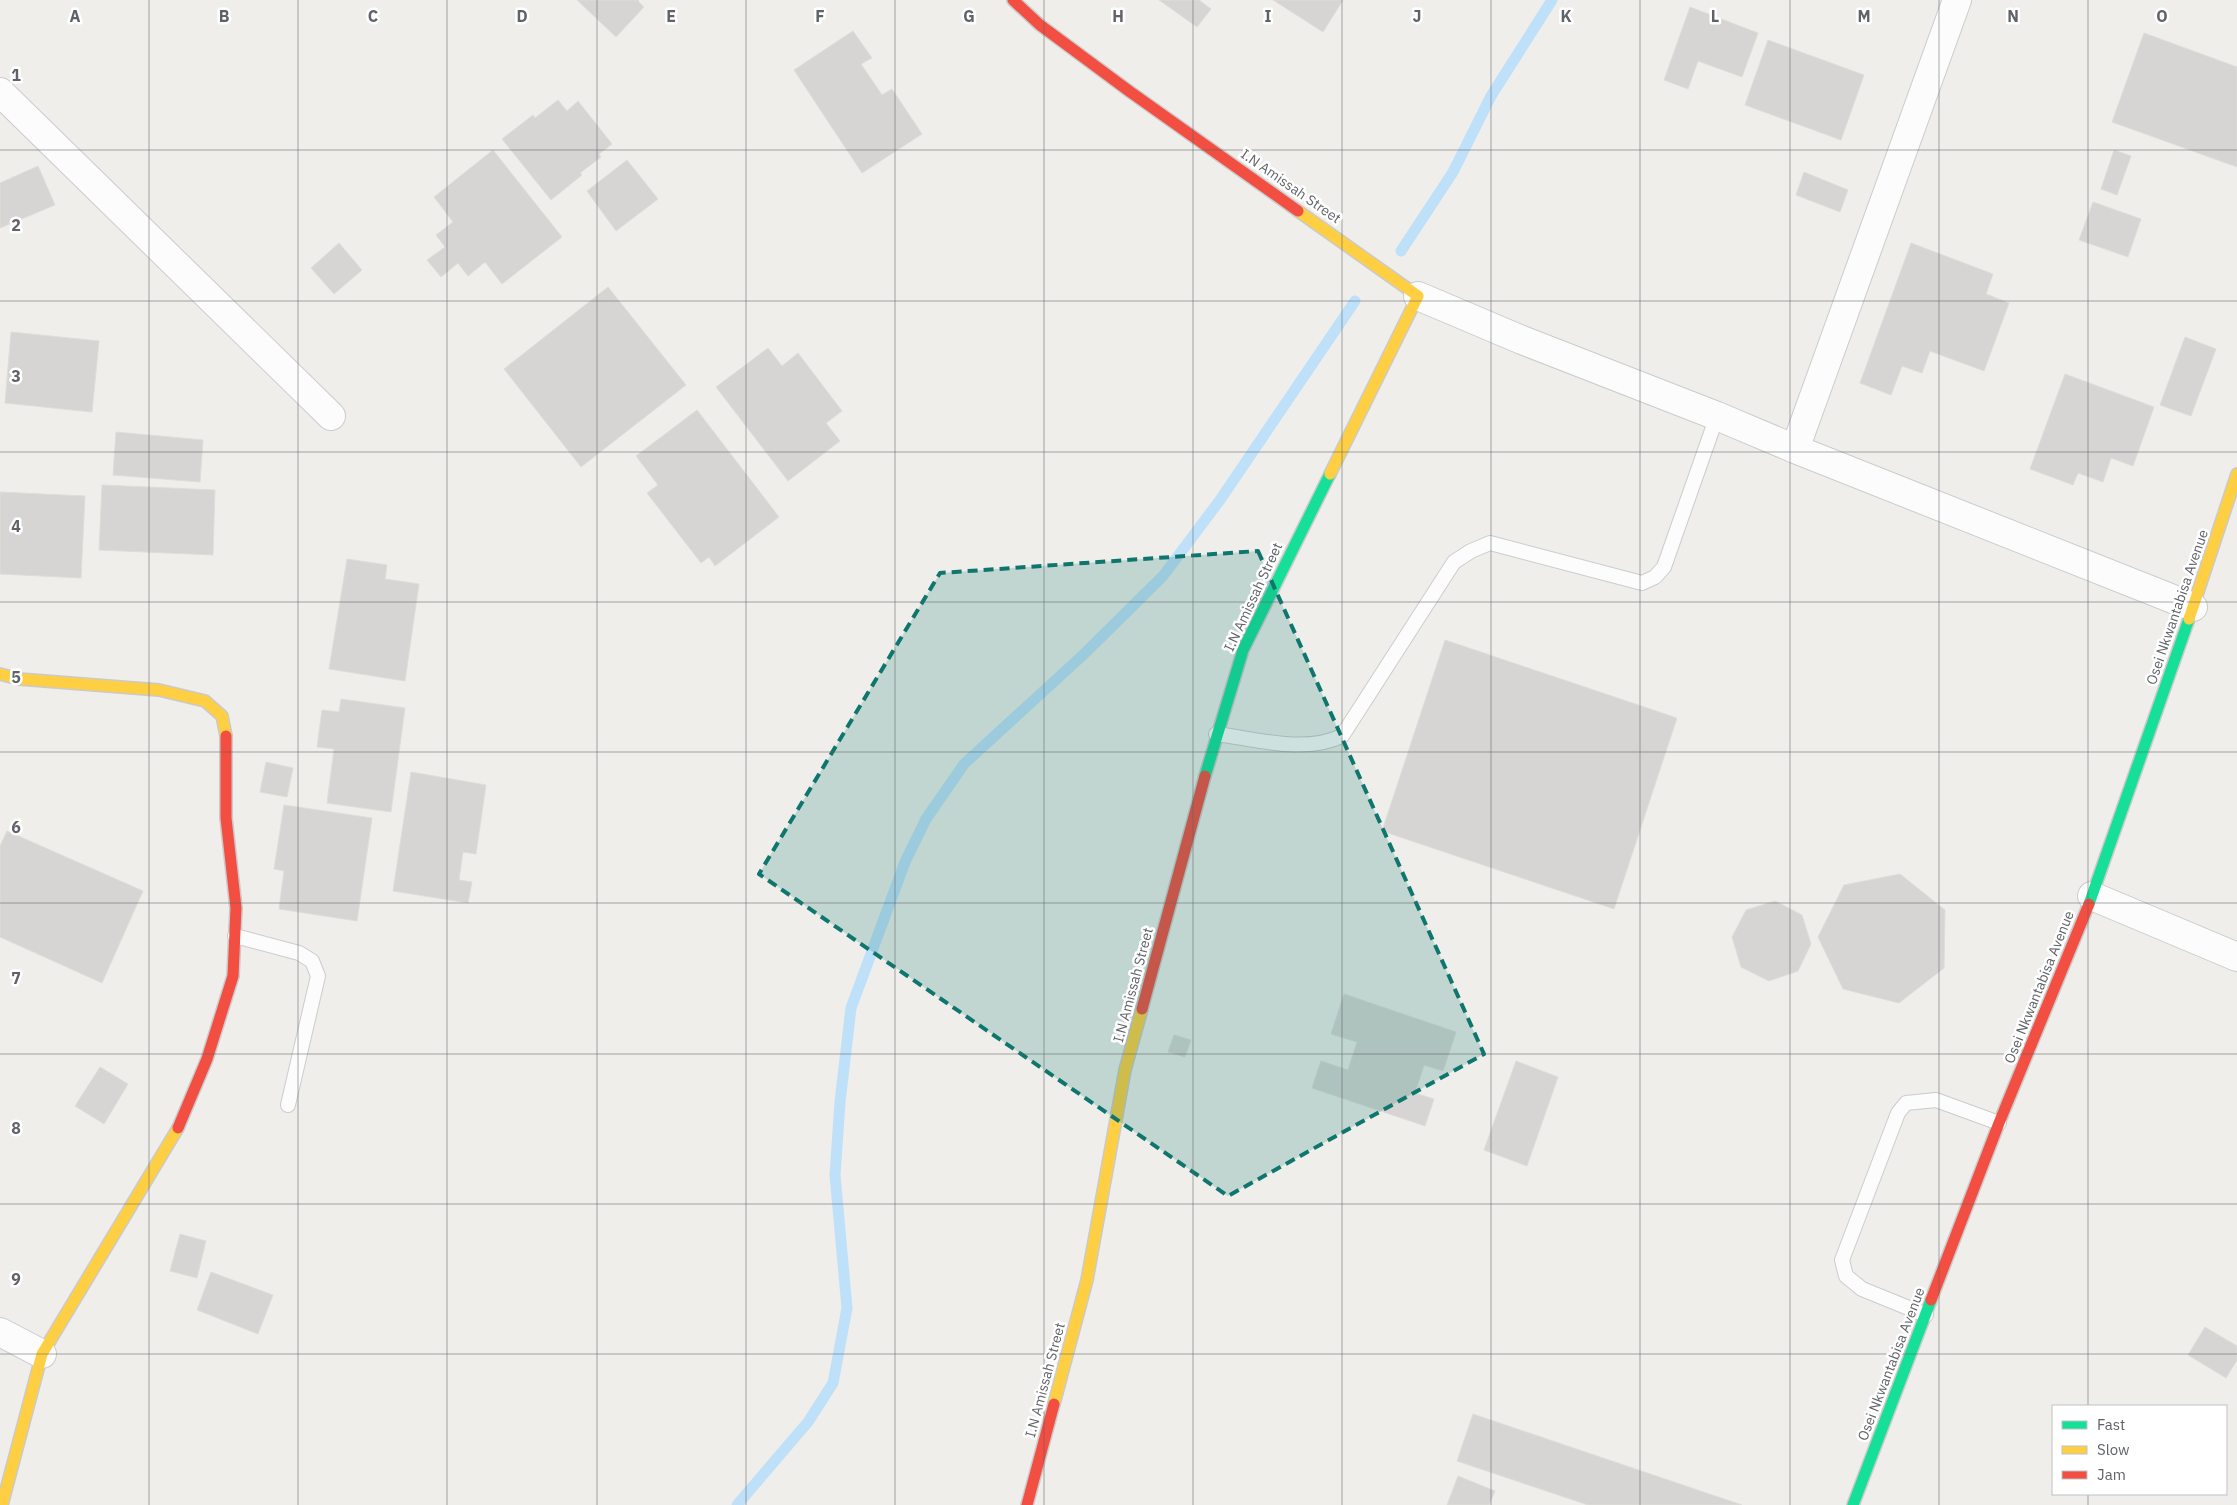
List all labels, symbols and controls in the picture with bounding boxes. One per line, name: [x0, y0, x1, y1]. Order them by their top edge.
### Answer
text: A: [70, 6, 81, 26]
text: B: [219, 6, 230, 26]
text: C: [368, 6, 378, 26]
text: D: [516, 6, 528, 26]
text: E: [666, 6, 676, 26]
text: F: [815, 6, 825, 26]
text: G: [963, 6, 975, 26]
text: H: [1112, 6, 1124, 26]
text: I: [1265, 6, 1272, 26]
text: J: [1413, 6, 1421, 26]
text: K: [1560, 6, 1572, 26]
text: L: [1711, 6, 1719, 26]
text: M: [1857, 6, 1871, 26]
text: N: [2007, 6, 2019, 26]
text: O: [2156, 6, 2168, 26]
text: 1: [11, 65, 21, 85]
street label: I.N Amissah Street: [1238, 145, 1345, 227]
text: 2: [11, 215, 21, 235]
text: 3: [11, 366, 21, 386]
text: 4: [11, 516, 21, 536]
street label: Osei Nkwantabisa Avenue: [2142, 527, 2212, 687]
street label: I.N Amissah Street: [1220, 540, 1286, 654]
text: 5: [11, 667, 21, 687]
text: 6: [11, 817, 21, 837]
street label: Osei Nkwantabisa Avenue: [2000, 908, 2078, 1066]
street label: I.N Amissah Street: [1109, 926, 1157, 1044]
text: 7: [11, 968, 21, 988]
text: 8: [11, 1118, 21, 1138]
text: 9: [11, 1269, 21, 1289]
street label: Osei Nkwantabisa Avenue: [1853, 1284, 1929, 1443]
street label: I.N Amissah Street: [1021, 1321, 1069, 1439]
legend: [2052, 1405, 2227, 1495]
text: Fast: [2097, 1415, 2125, 1434]
text: Slow: [2097, 1440, 2130, 1459]
text: Jam: [2097, 1465, 2126, 1484]

